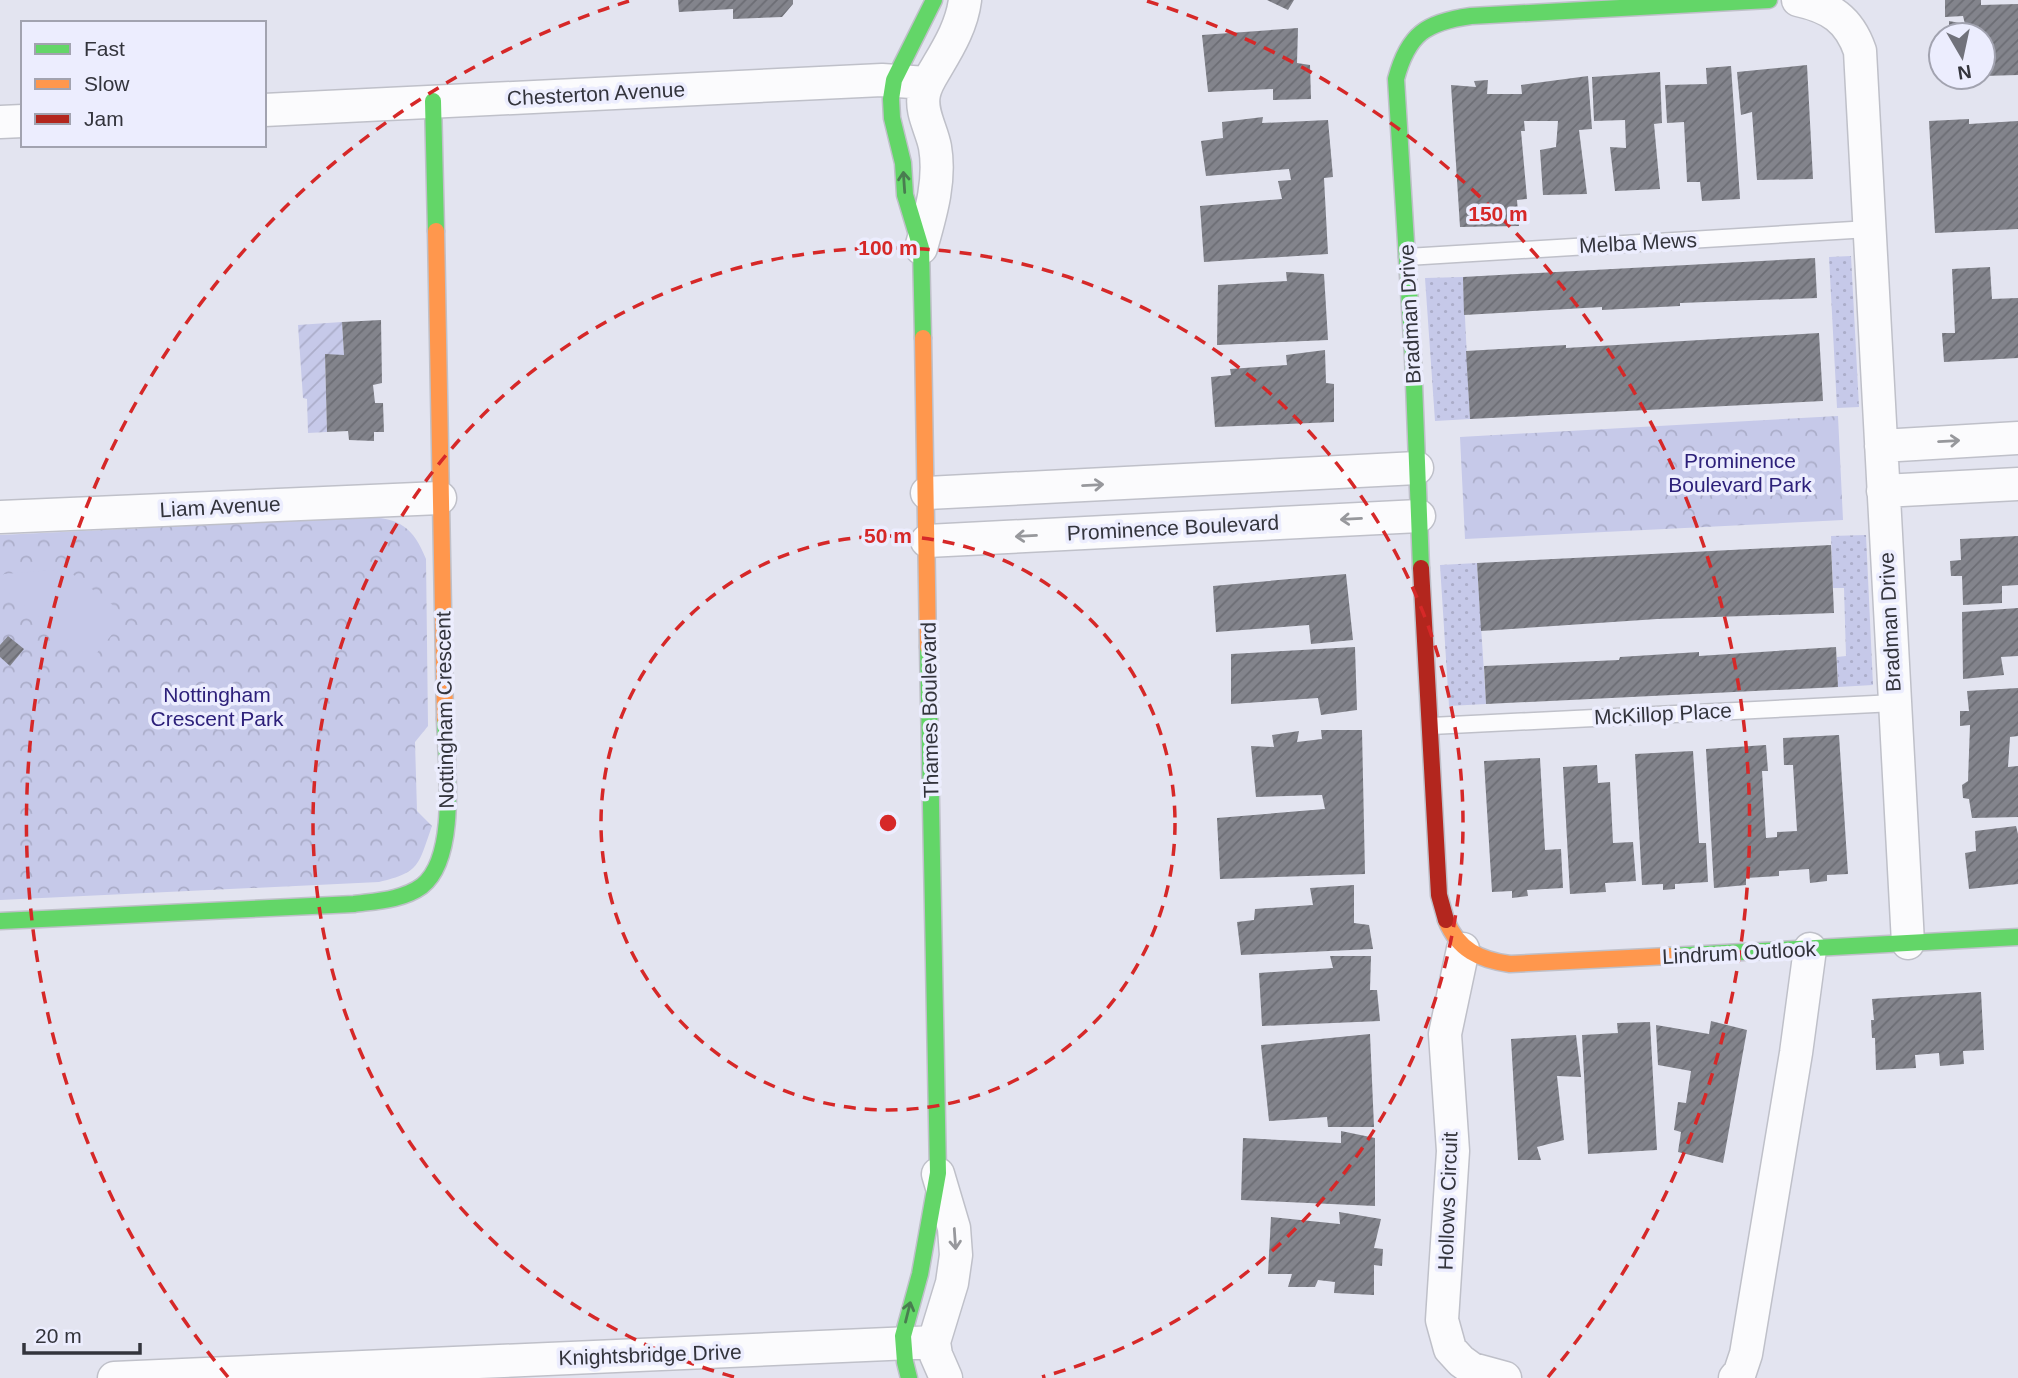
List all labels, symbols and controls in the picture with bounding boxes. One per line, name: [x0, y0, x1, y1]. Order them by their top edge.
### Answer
legend: [21, 21, 266, 147]
north arrow: [1927, 21, 1997, 91]
text: Fast: [84, 37, 125, 60]
text: N: [1956, 61, 1973, 84]
text: Slow: [84, 72, 130, 95]
street label: Chesterton Avenue: [506, 77, 686, 110]
text: Jam: [84, 107, 124, 130]
one-way arrow: [897, 172, 910, 194]
text: 150 m: [1468, 202, 1528, 225]
street label: Melba Mews: [1579, 228, 1697, 257]
text: 100 m: [858, 236, 918, 259]
street label: Bradman Drive: [1394, 243, 1425, 385]
one-way arrow: [1937, 435, 1960, 448]
park label: Prominence Boulevard Park: [1668, 449, 1812, 496]
one-way arrow: [1081, 478, 1104, 491]
street label: Liam Avenue: [159, 492, 281, 521]
street label: Prominence Boulevard: [1066, 510, 1280, 545]
one-way arrow: [1340, 512, 1363, 525]
text: 50 m: [864, 524, 912, 547]
one-way arrow: [1015, 530, 1038, 543]
street label: Bradman Drive: [1874, 551, 1905, 693]
street label: Nottingham Crescent: [431, 611, 458, 809]
street label: Thames Boulevard: [916, 622, 943, 798]
park label: Nottingham Crescent Park: [150, 683, 284, 730]
street label: McKillop Place: [1594, 698, 1732, 729]
centre of rings: [876, 811, 900, 835]
street label: Lindrum Outlook: [1661, 937, 1817, 968]
street label: Hollows Circuit: [1434, 1131, 1461, 1271]
one-way arrow: [948, 1227, 961, 1250]
one-way arrow: [902, 1301, 915, 1323]
scale bar: [24, 1312, 140, 1356]
text: 20 m: [35, 1324, 82, 1347]
street label: Knightsbridge Drive: [558, 1340, 742, 1369]

